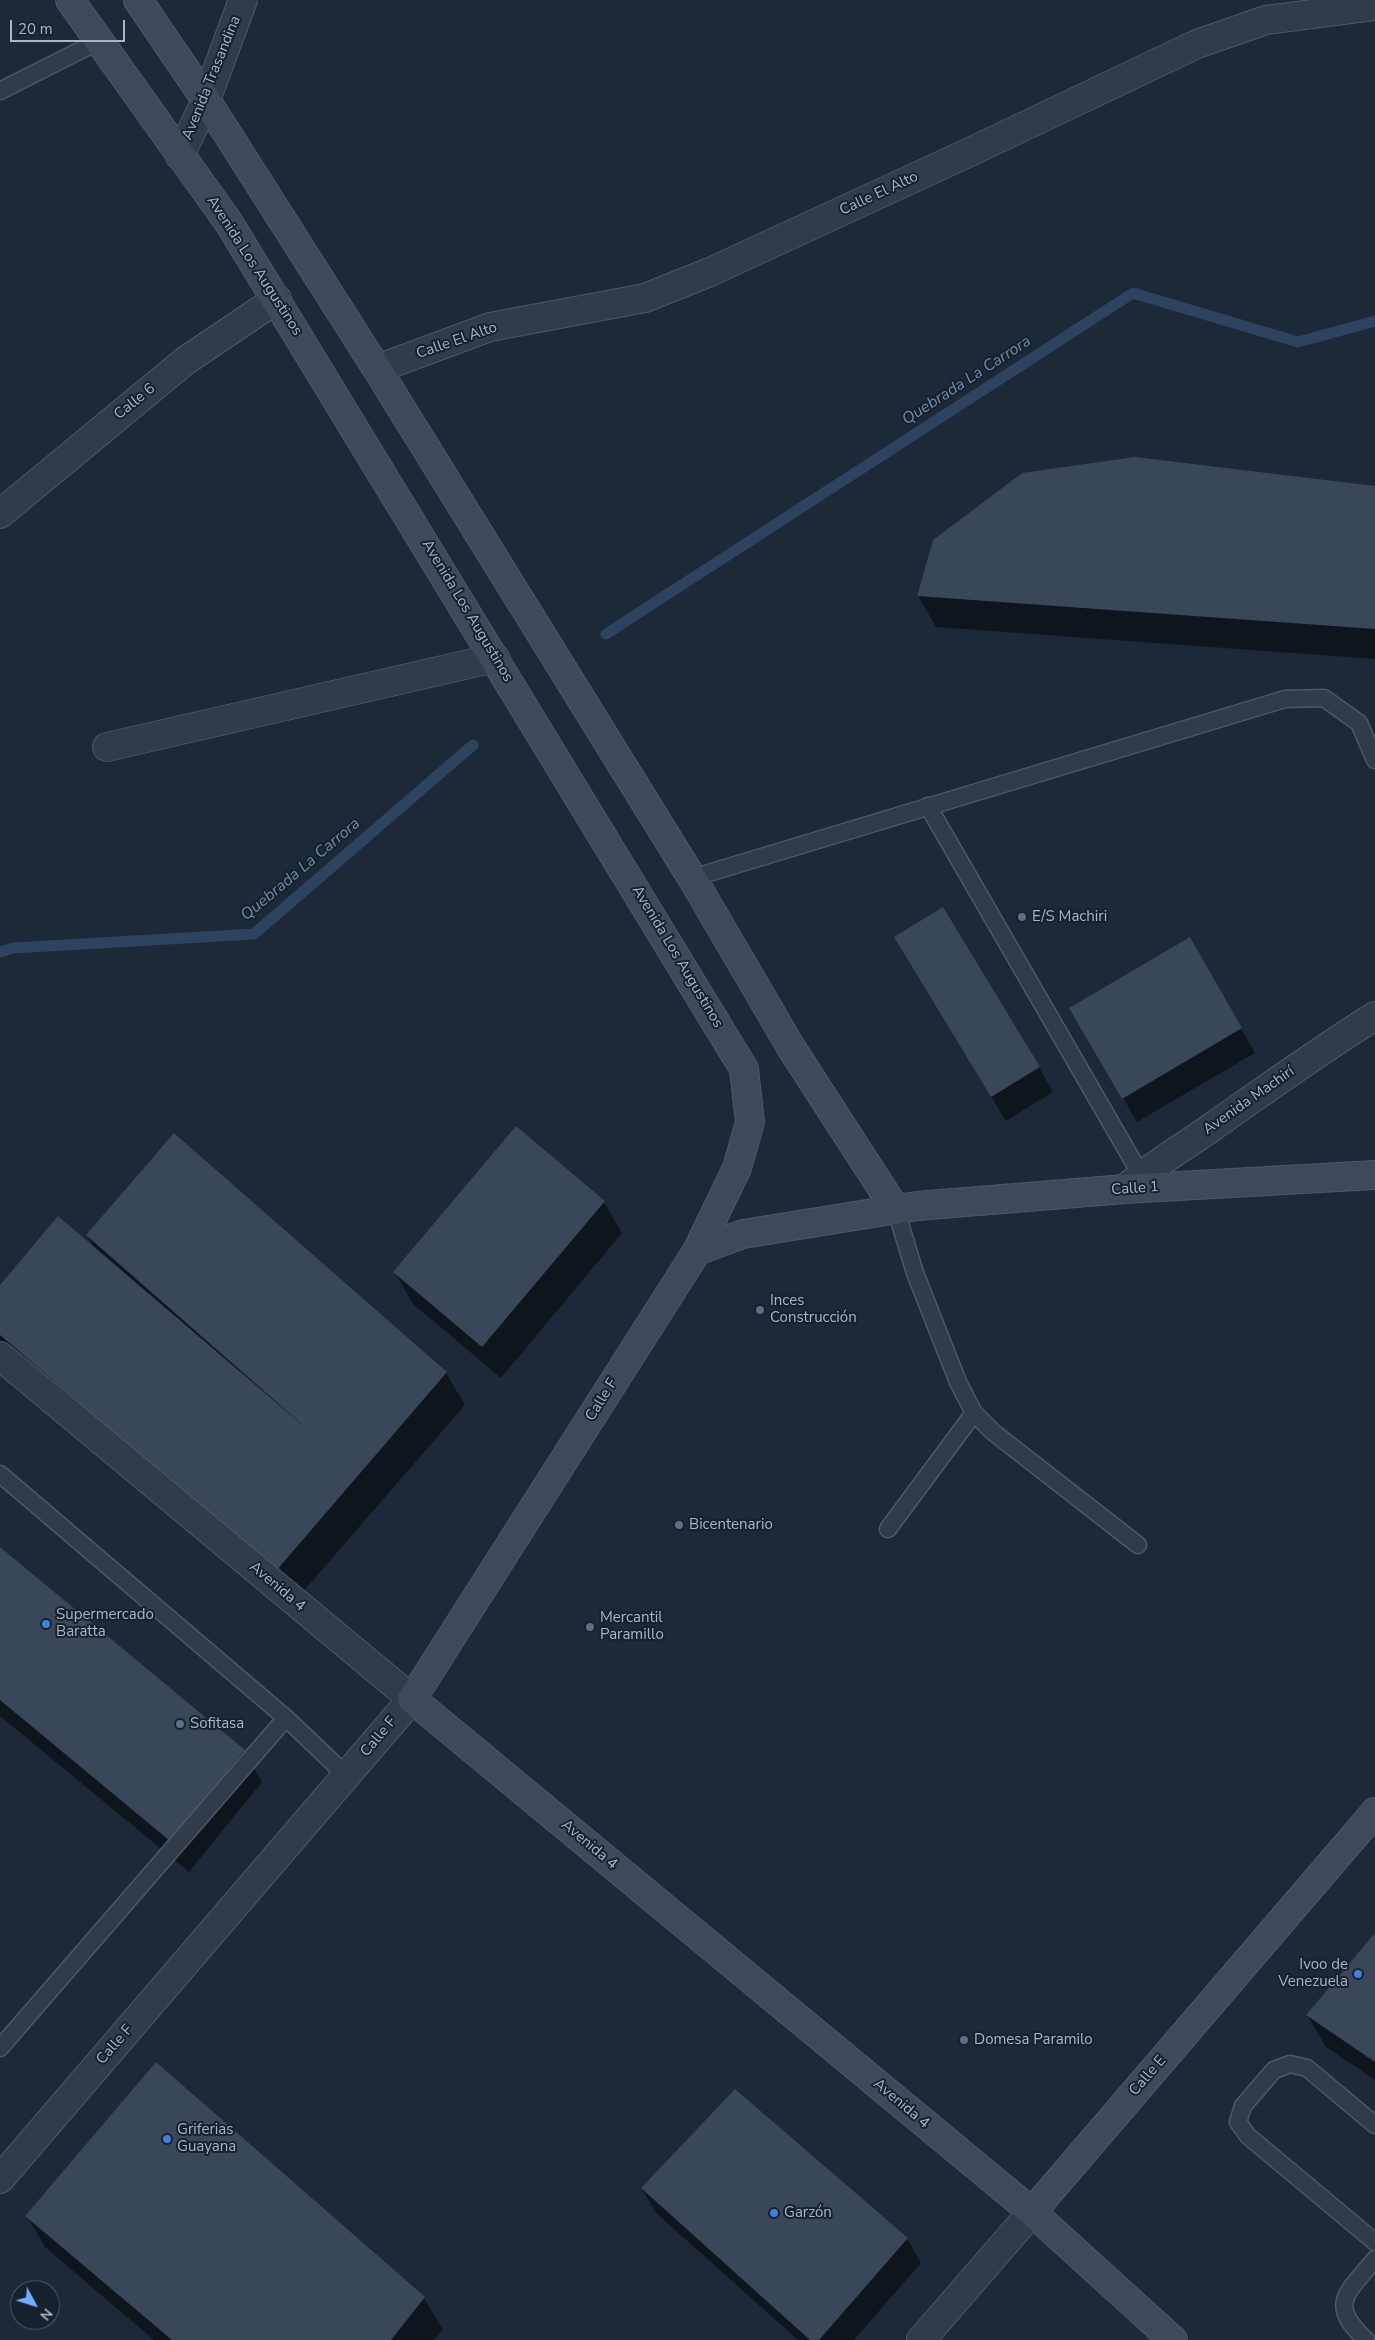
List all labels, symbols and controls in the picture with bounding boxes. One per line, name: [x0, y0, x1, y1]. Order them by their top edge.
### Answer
scale bar: [12, 10, 128, 42]
street label: Avenida Trasandina: [179, 13, 245, 143]
text: 20 m: [18, 19, 53, 39]
street label: Calle El Alto: [837, 168, 921, 220]
street label: Avenida Los Augustinos: [202, 193, 306, 339]
street label: Calle El Alto: [414, 319, 500, 363]
water label: Quebrada La Carrora: [899, 332, 1035, 430]
street label: Calle 6: [111, 380, 159, 424]
street label: Avenida Los Augustinos: [417, 537, 517, 685]
water label: Quebrada La Carrora: [237, 815, 365, 925]
street label: Avenida Los Augustinos: [627, 883, 727, 1031]
place label: E/S Machiri: [1032, 908, 1107, 926]
marker: E/S Machiri: [1016, 911, 1028, 923]
street label: Avenida Machirí: [1200, 1063, 1298, 1139]
street label: Calle 1: [1111, 1178, 1159, 1200]
place label: Inces Construcción: [770, 1292, 857, 1327]
marker: Inces Construcción: [754, 1304, 766, 1316]
street label: Calle F: [582, 1375, 622, 1425]
place label: Bicentenario: [689, 1516, 773, 1534]
marker: Bicentenario: [673, 1519, 685, 1531]
street label: Avenida 4: [245, 1558, 309, 1616]
place label: Supermercado Baratta: [56, 1606, 154, 1641]
place label: Mercantil Paramillo: [600, 1609, 664, 1644]
marker: Supermercado Baratta: [40, 1618, 52, 1630]
marker: Mercantil Paramillo: [584, 1621, 596, 1633]
street label: Calle F: [357, 1713, 401, 1761]
place label: Sofitasa: [190, 1715, 244, 1733]
marker: Sofitasa: [174, 1718, 186, 1730]
street label: Avenida 4: [557, 1816, 621, 1874]
place label: Ivoo de Venezuela: [1278, 1956, 1348, 1991]
marker: Ivoo de Venezuela: [1352, 1968, 1364, 1980]
street label: Calle F: [93, 2021, 137, 2069]
place label: Domesa Paramilo: [974, 2031, 1093, 2049]
marker: Domesa Paramilo: [958, 2034, 970, 2046]
street label: Calle E: [1126, 2052, 1170, 2100]
street label: Avenida 4: [869, 2075, 933, 2133]
place label: Griferias Guayana: [177, 2121, 236, 2156]
marker: Griferias Guayana: [161, 2133, 173, 2145]
place label: Garzón: [784, 2204, 832, 2222]
marker: Garzón: [768, 2207, 780, 2219]
north arrow: [10, 2280, 60, 2330]
text: N: [35, 2304, 57, 2324]

